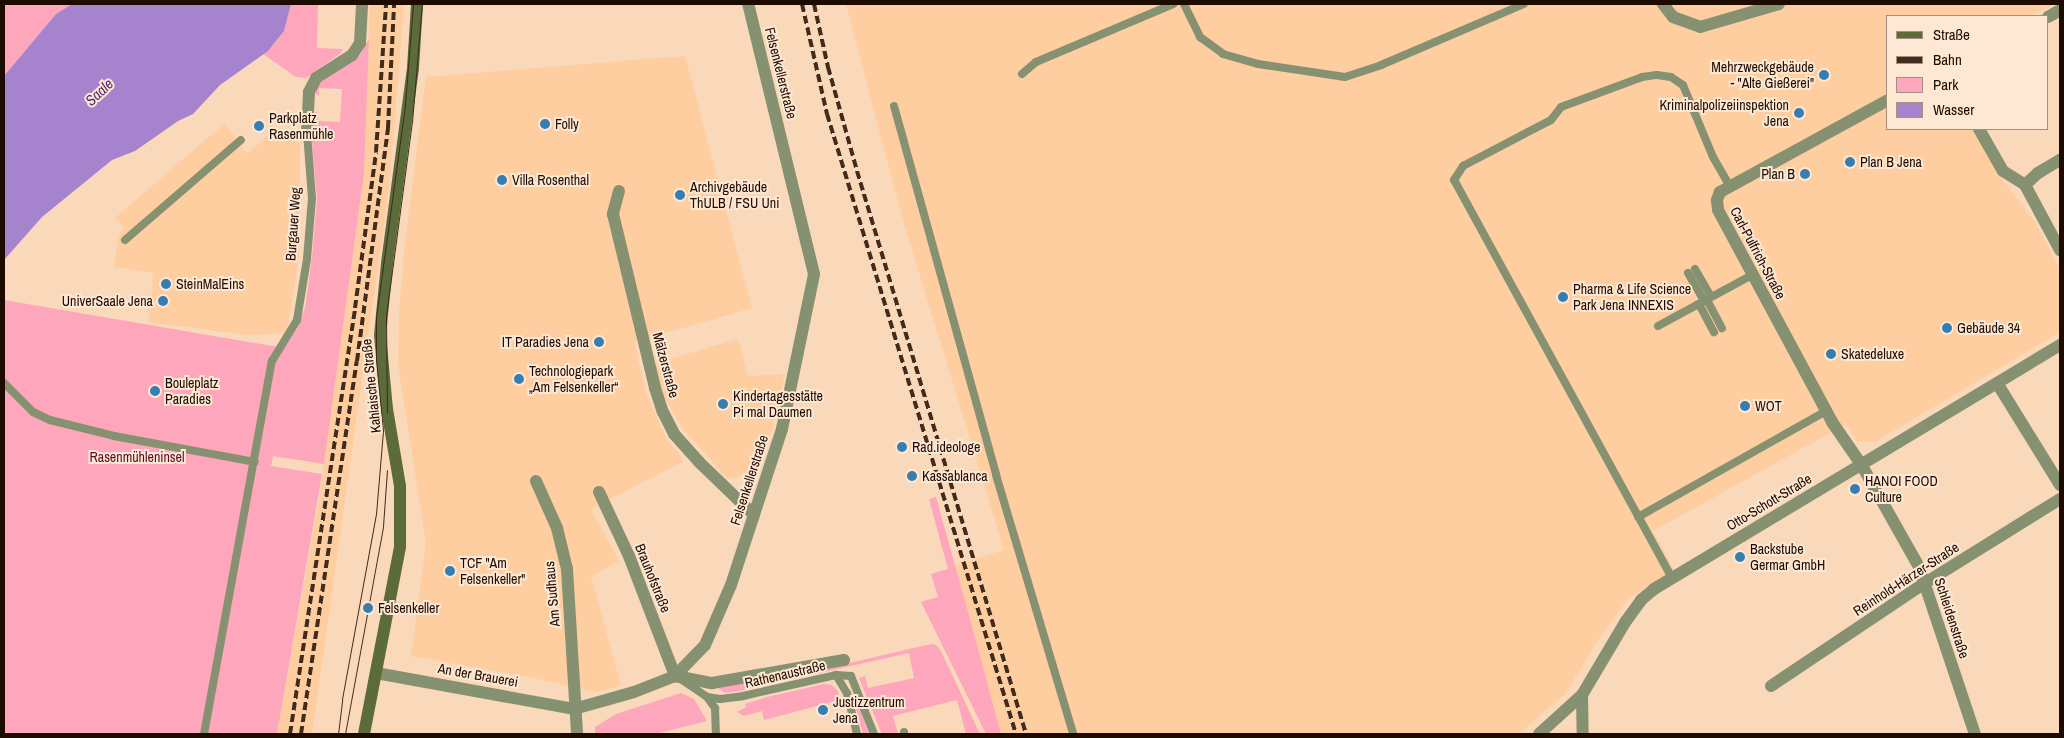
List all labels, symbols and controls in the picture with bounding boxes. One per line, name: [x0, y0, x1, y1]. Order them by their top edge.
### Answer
legend: [1886, 15, 2049, 130]
text: Straße: [1933, 24, 1970, 45]
street label: Felsenkellerstraße: [761, 25, 801, 121]
text: Bahn: [1933, 49, 1962, 70]
place label: Mehrzweckgebäude - "Alte Gießerei": [1711, 59, 1814, 92]
marker: Mehrzweckgebäude - "Alte Gießerei": [1818, 69, 1830, 81]
text: Park: [1933, 74, 1958, 95]
water label: Saale: [81, 75, 117, 109]
place label: Kriminalpolizeiinspektion Jena: [1659, 97, 1789, 130]
text: Wasser: [1933, 99, 1974, 120]
marker: Kriminalpolizeiinspektion Jena: [1793, 107, 1805, 119]
place label: Parkplatz Rasenmühle: [269, 110, 333, 142]
place label: Folly: [555, 116, 579, 132]
marker: Folly: [539, 118, 551, 130]
marker: Parkplatz Rasenmühle: [253, 120, 265, 132]
place label: Plan B Jena: [1860, 154, 1922, 170]
marker: Plan B Jena: [1844, 156, 1856, 168]
place label: Plan B: [1761, 166, 1795, 182]
marker: Plan B: [1799, 168, 1811, 180]
place label: Villa Rosenthal: [512, 172, 589, 188]
marker: Villa Rosenthal: [496, 174, 508, 186]
place label: Archivgebäude ThULB / FSU Uni: [690, 179, 779, 212]
street label: Burgauer Weg: [282, 187, 304, 261]
marker: Archivgebäude ThULB / FSU Uni: [674, 189, 686, 201]
street label: Carl-Pulfrich-Straße: [1727, 204, 1789, 302]
place label: SteinMalEins: [176, 276, 244, 292]
marker: SteinMalEins: [160, 278, 172, 290]
place label: Pharma & Life Science Park Jena INNEXIS: [1573, 281, 1691, 314]
marker: Pharma & Life Science Park Jena INNEXIS: [1557, 291, 1569, 303]
place label: UniverSaale Jena: [62, 293, 153, 309]
marker: UniverSaale Jena: [157, 295, 169, 307]
place label: Gebäude 34: [1957, 320, 2020, 336]
marker: Gebäude 34: [1941, 322, 1953, 334]
street label: Mälzerstraße: [649, 330, 683, 400]
place label: IT Paradies Jena: [502, 334, 589, 350]
marker: IT Paradies Jena: [593, 336, 605, 348]
street label: Kahlaische Straße: [358, 338, 384, 434]
place label: Skatedeluxe: [1841, 346, 1904, 362]
marker: Skatedeluxe: [1825, 348, 1837, 360]
place label: Technologiepark „Am Felsenkeller“: [529, 363, 618, 396]
marker: Technologiepark „Am Felsenkeller“: [513, 373, 525, 385]
place label: Bouleplatz Paradies: [165, 375, 219, 408]
marker: Bouleplatz Paradies: [149, 385, 161, 397]
place label: Kindertagesstätte Pi mal Daumen: [733, 388, 823, 421]
marker: Kindertagesstätte Pi mal Daumen: [717, 398, 729, 410]
place label: WOT: [1755, 398, 1782, 414]
marker: WOT: [1739, 400, 1751, 412]
street label: Felsenkellerstraße: [727, 433, 771, 527]
place label: Rad.ideologe: [912, 439, 980, 455]
marker: Rad.ideologe: [896, 441, 908, 453]
park label: Rasenmühleninsel: [89, 449, 185, 465]
place label: Kassablanca: [922, 468, 988, 484]
marker: Kassablanca: [906, 470, 918, 482]
street label: Otto-Schott-Straße: [1723, 470, 1815, 534]
place label: HANOI FOOD Culture: [1865, 473, 1938, 506]
marker: HANOI FOOD Culture: [1849, 483, 1861, 495]
street label: Reinhold-Härzer-Straße: [1850, 539, 1962, 619]
street label: Brauhofstraße: [632, 541, 674, 615]
place label: Backstube Germar GmbH: [1750, 541, 1825, 574]
marker: Backstube Germar GmbH: [1734, 551, 1746, 563]
place label: TCF "Am Felsenkeller": [460, 555, 525, 588]
street label: Am Sudhaus: [541, 561, 563, 627]
marker: TCF "Am Felsenkeller": [444, 565, 456, 577]
street label: Schleidenstraße: [1931, 576, 1973, 660]
place label: Felsenkeller: [378, 600, 439, 616]
marker: Felsenkeller: [362, 602, 374, 614]
street label: Rathenaustraße: [743, 657, 827, 691]
street label: An der Brauerei: [437, 660, 519, 690]
place label: Justizzentrum Jena: [833, 694, 904, 726]
marker: Justizzentrum Jena: [817, 704, 829, 716]

